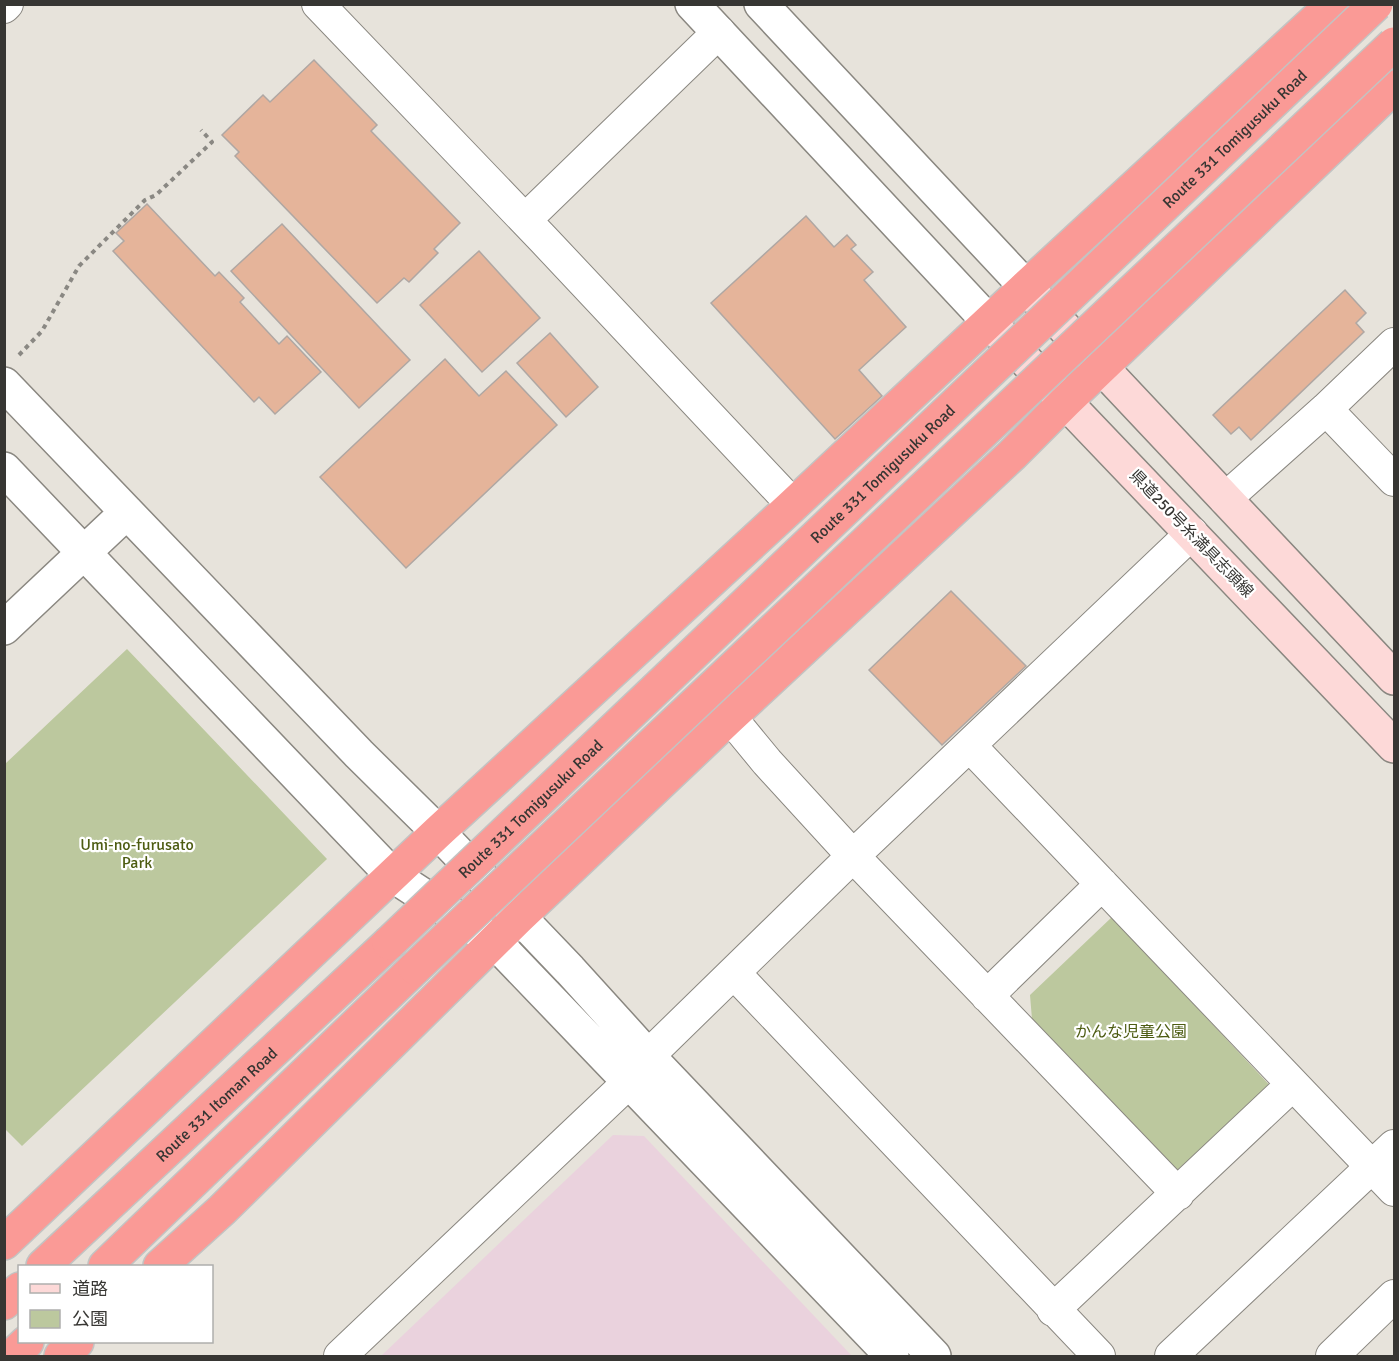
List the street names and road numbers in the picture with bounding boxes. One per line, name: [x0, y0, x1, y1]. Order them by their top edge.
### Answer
street label: Route 331 Tomigusuku Road: [1159, 66, 1312, 213]
street label: Route 331 Tomigusuku Road: [807, 401, 960, 548]
street label: 県道250号糸満具志頭線: [1125, 466, 1257, 602]
street label: Route 331 Tomigusuku Road: [454, 736, 608, 883]
street label: Route 331 Itoman Road: [152, 1043, 282, 1167]

